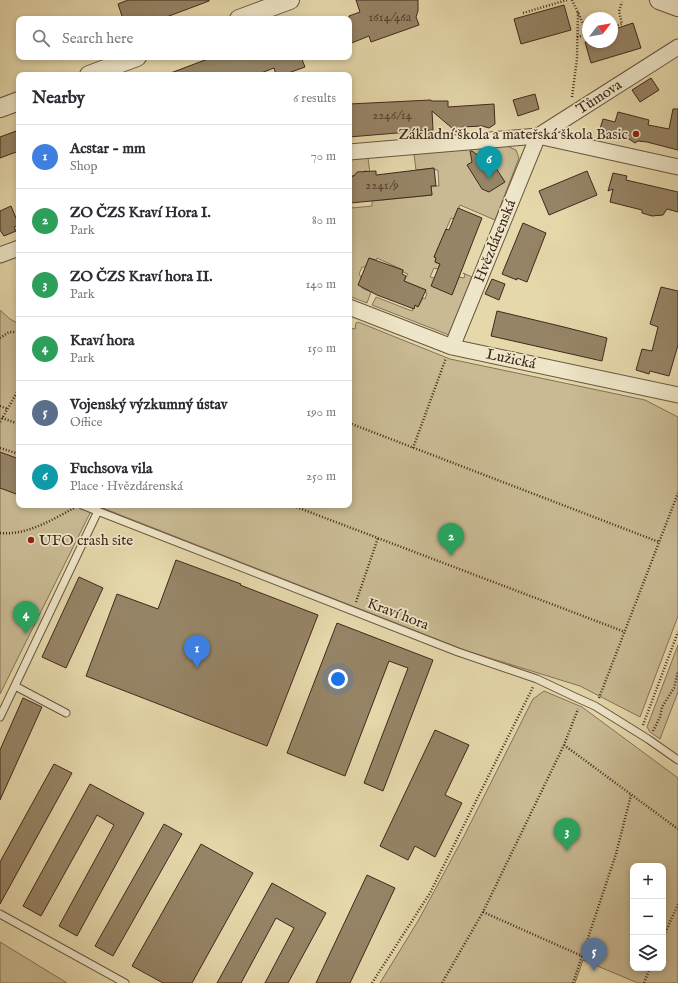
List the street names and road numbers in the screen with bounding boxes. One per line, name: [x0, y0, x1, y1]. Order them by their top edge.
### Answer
street label: Tůmova: [573, 75, 626, 119]
street label: Hvězdárenská: [470, 196, 520, 285]
street label: Lužická: [484, 344, 538, 374]
street label: Kraví hora: [364, 594, 432, 635]

